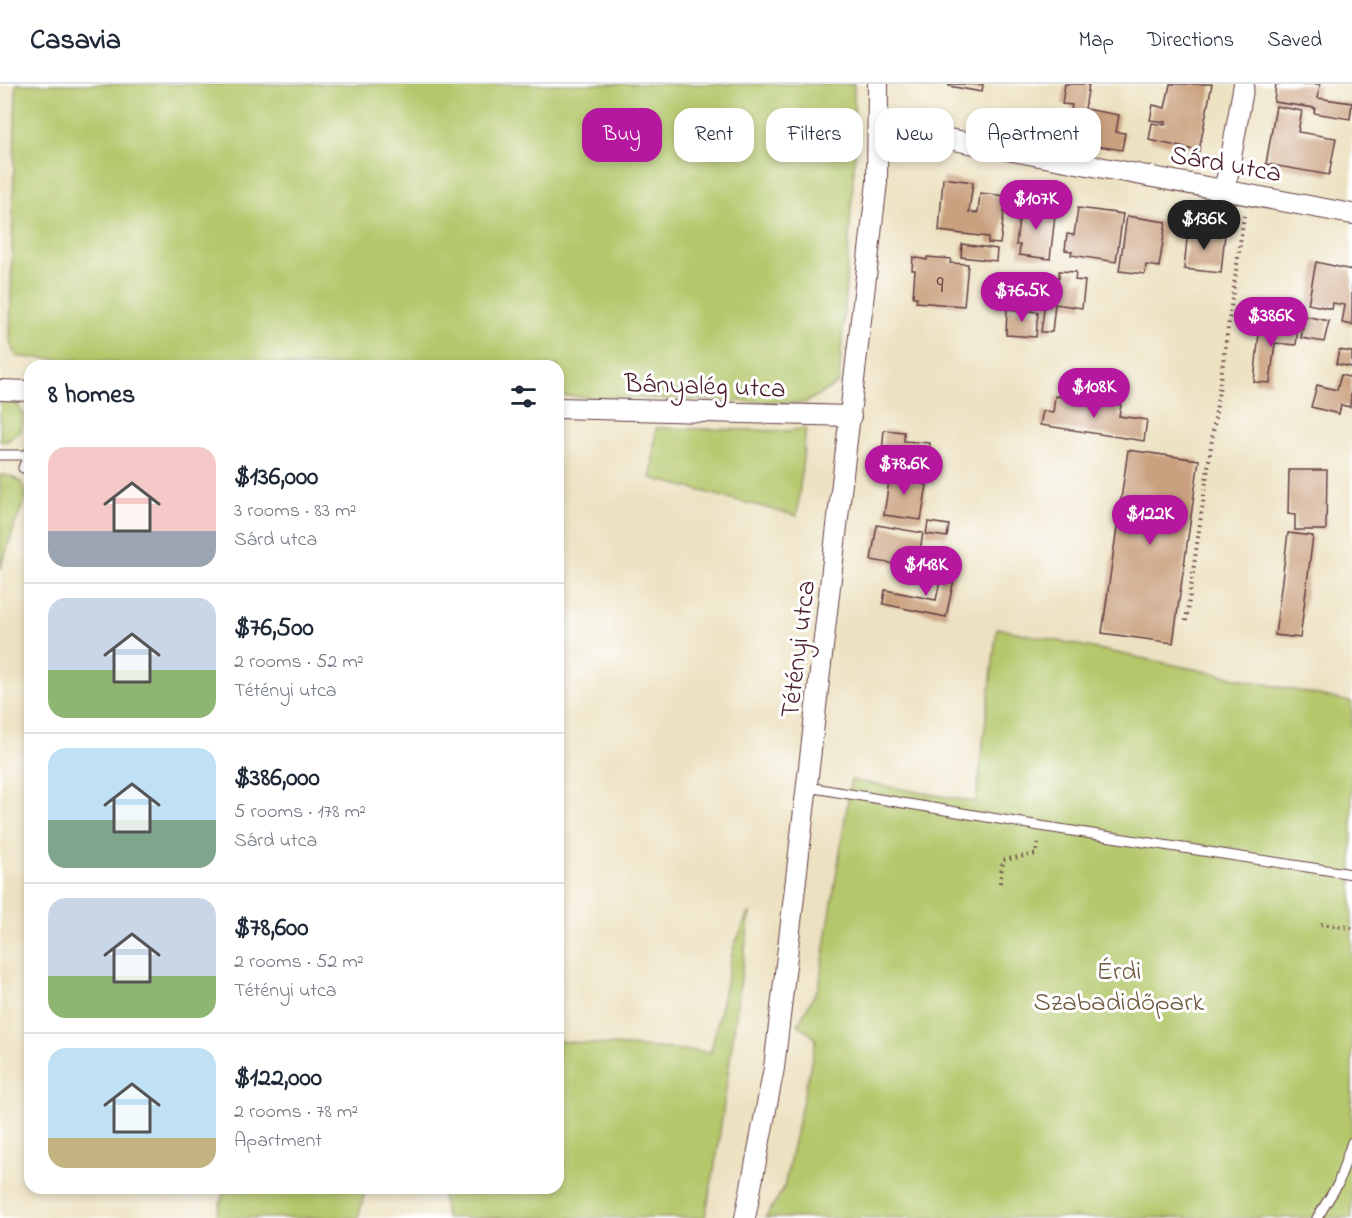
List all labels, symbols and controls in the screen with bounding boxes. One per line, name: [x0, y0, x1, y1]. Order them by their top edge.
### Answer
text: Casavia: [30, 21, 121, 62]
text: Map: [1078, 26, 1114, 56]
text: Directions: [1147, 26, 1234, 56]
text: Saved: [1267, 26, 1322, 56]
chip: Buy: [582, 108, 662, 162]
chip: Rent: [674, 108, 754, 162]
chip: Filters: [766, 108, 863, 162]
chip: New: [875, 108, 954, 162]
chip: Apartment: [966, 108, 1101, 162]
street label: Sárd utca: [1167, 137, 1284, 194]
pin: $107K: [994, 180, 1078, 231]
text: $107K: [1013, 185, 1059, 214]
pin: $136K: [1162, 200, 1246, 251]
text: $136K: [1181, 205, 1227, 234]
house number: 9: [936, 269, 944, 304]
pin: $76.5K: [973, 272, 1071, 323]
text: $76.5K: [995, 277, 1049, 306]
pin: $386K: [1229, 297, 1313, 348]
text: $386K: [1248, 302, 1294, 331]
street label: Bányalég utca: [623, 365, 786, 410]
pin: $108K: [1052, 368, 1136, 419]
text: $108K: [1072, 373, 1116, 402]
text: 8 homes: [48, 377, 135, 415]
icon: filters: [507, 380, 540, 413]
pin: $78.6K: [855, 445, 953, 496]
text: $78.6K: [879, 450, 929, 479]
text: $136,000: [234, 459, 318, 497]
icon: home: [96, 471, 168, 543]
pin: $122K: [1108, 495, 1192, 546]
text: 3 rooms · 83 m²: [234, 497, 356, 526]
text: $122K: [1126, 500, 1174, 529]
text: Sárd utca: [234, 526, 317, 555]
pin: $148K: [884, 546, 968, 597]
text: $148K: [904, 551, 948, 580]
street label: Tétényi utca: [772, 578, 827, 720]
text: $76,500: [234, 610, 314, 648]
icon: home: [96, 622, 168, 694]
text: 2 rooms · 52 m²: [234, 648, 364, 677]
text: Tétényi utca: [234, 677, 337, 706]
text: $386,000: [234, 760, 320, 798]
icon: home: [96, 772, 168, 844]
text: 5 rooms · 178 m²: [234, 798, 366, 827]
text: Sárd utca: [234, 827, 317, 856]
text: $78,600: [234, 910, 309, 948]
icon: home: [96, 922, 168, 994]
text: 2 rooms · 52 m²: [234, 948, 364, 977]
park label: Érdi Szabadidőpark: [1034, 953, 1205, 1023]
text: Tétényi utca: [234, 977, 337, 1006]
text: $122,000: [234, 1060, 322, 1098]
icon: home: [96, 1072, 168, 1144]
text: 2 rooms · 78 m²: [234, 1098, 358, 1127]
text: Apartment: [234, 1127, 322, 1156]

